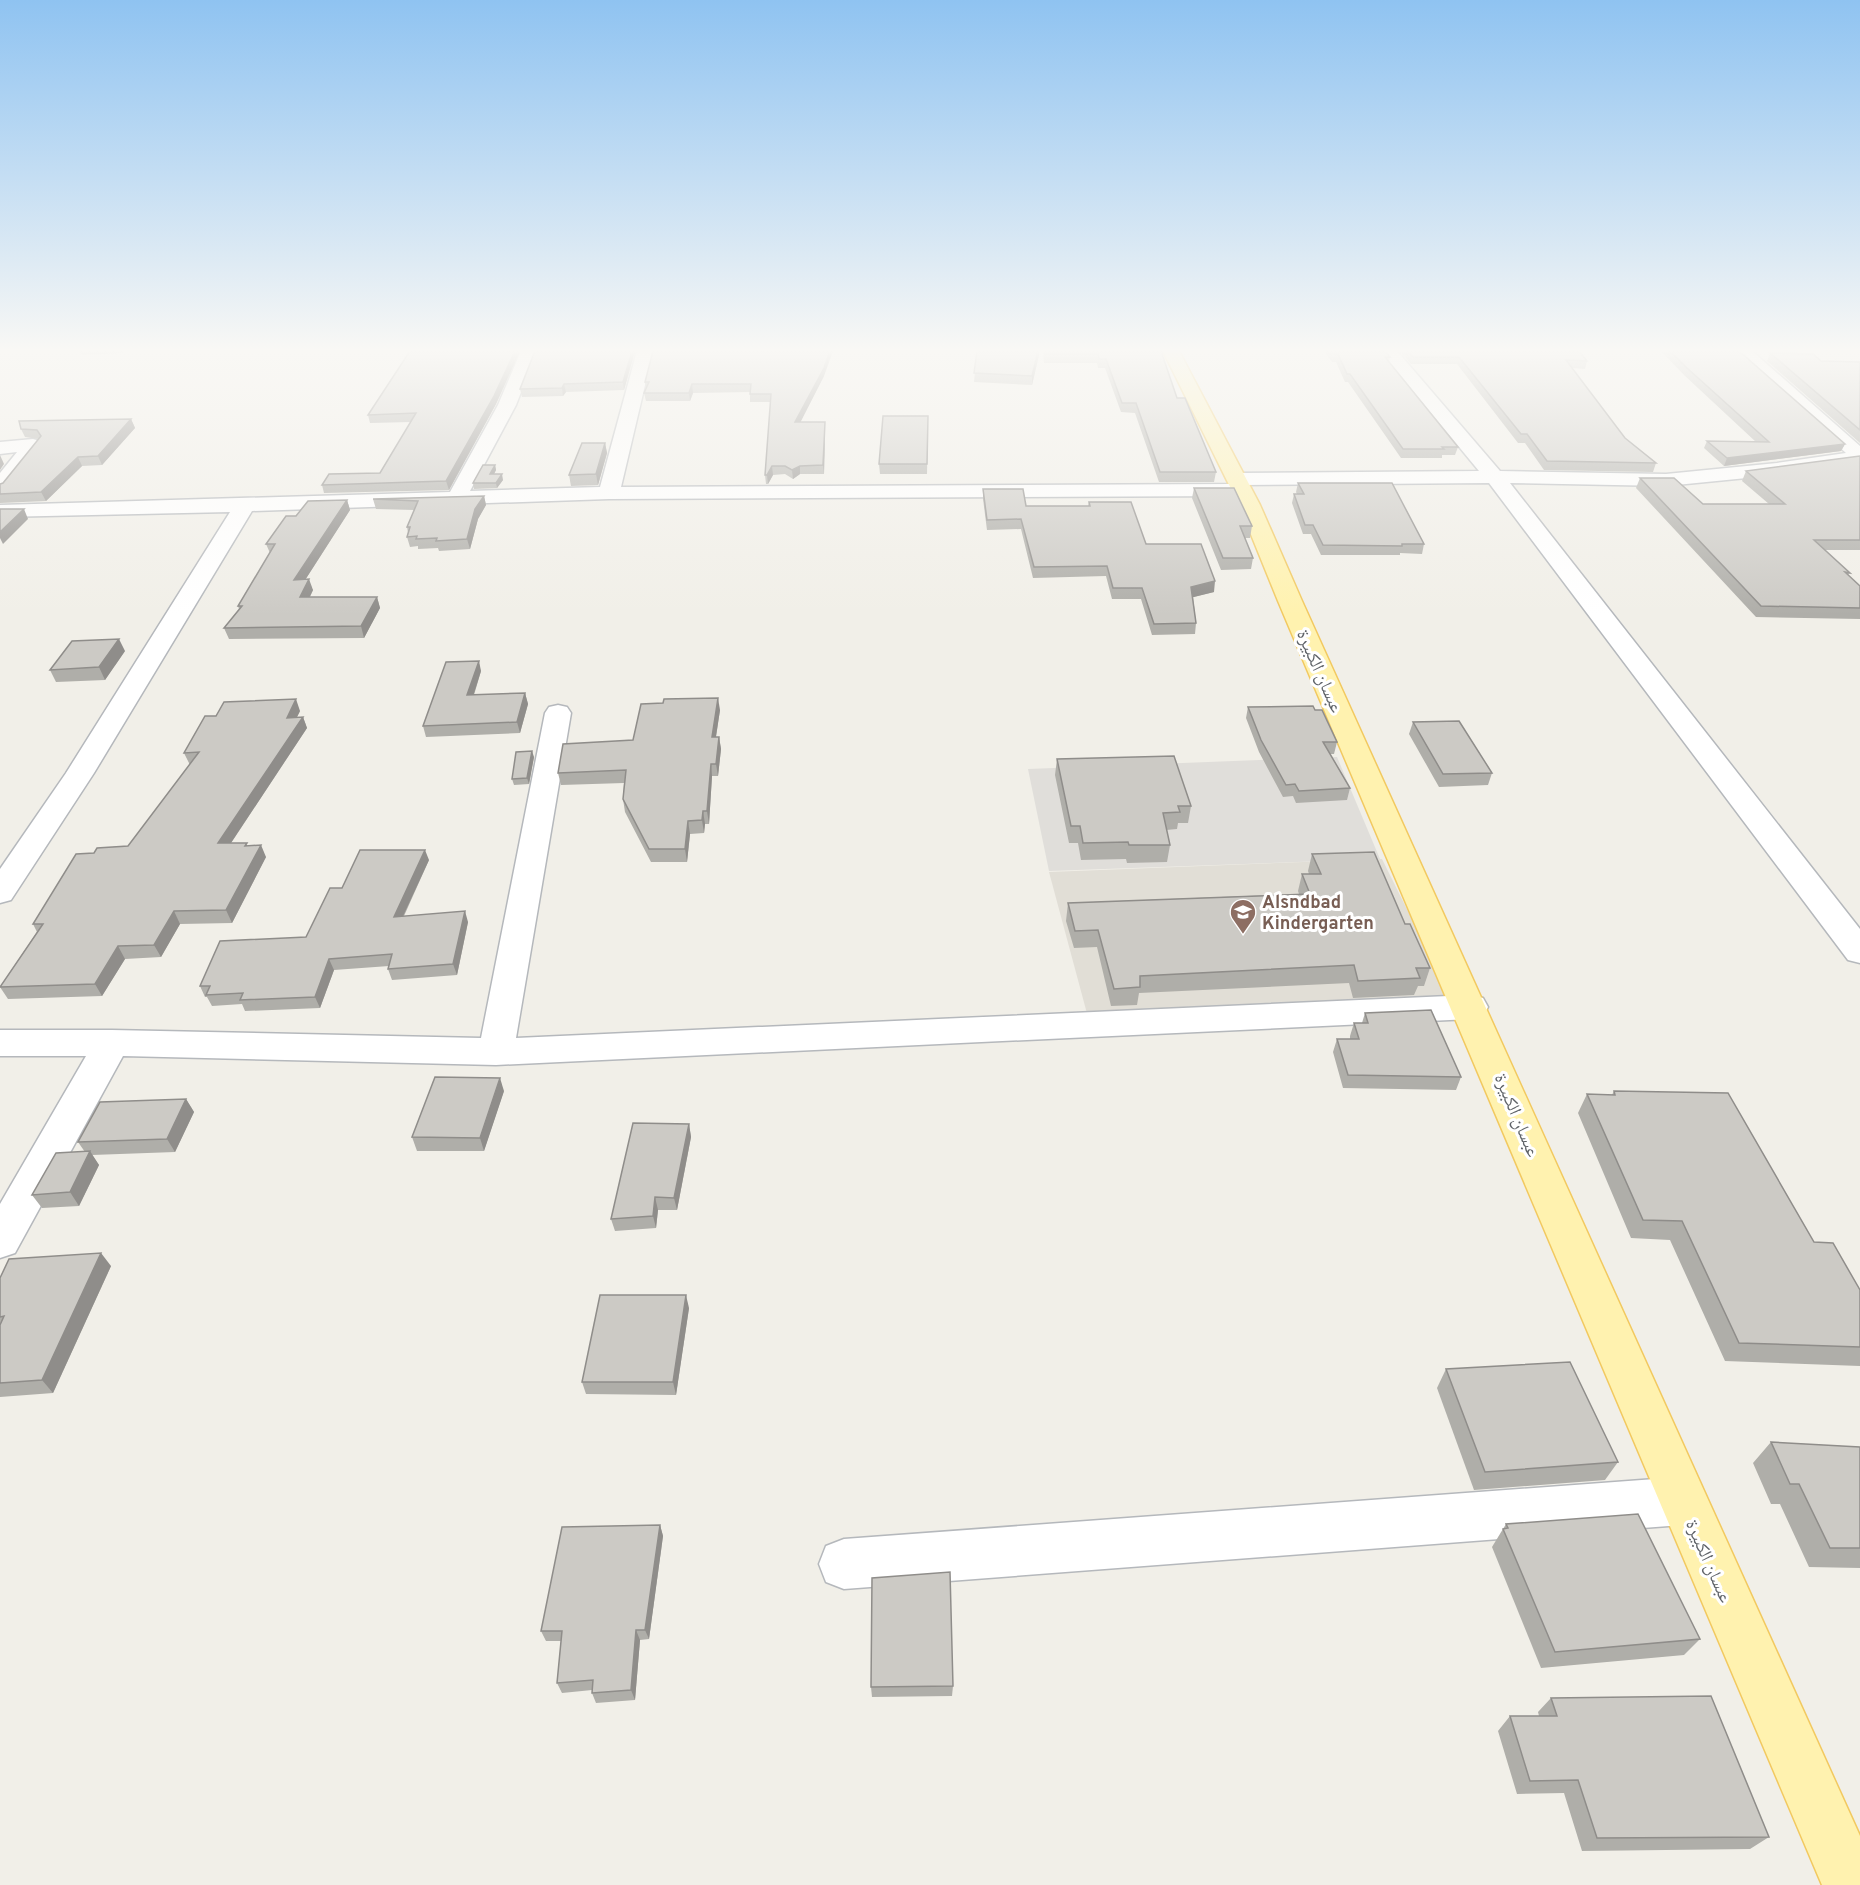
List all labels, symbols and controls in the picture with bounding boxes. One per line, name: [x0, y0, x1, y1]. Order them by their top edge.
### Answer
street label: عبسان الكبيرة: [1290, 627, 1347, 717]
place label: Alsndbad Kindergarten: [1262, 892, 1374, 936]
school or university icon: Alsndbad Kindergarten: [1228, 897, 1258, 935]
street label: عبسان الكبيرة: [1488, 1070, 1543, 1161]
street label: عبسان الكبيرة: [1679, 1517, 1736, 1607]

